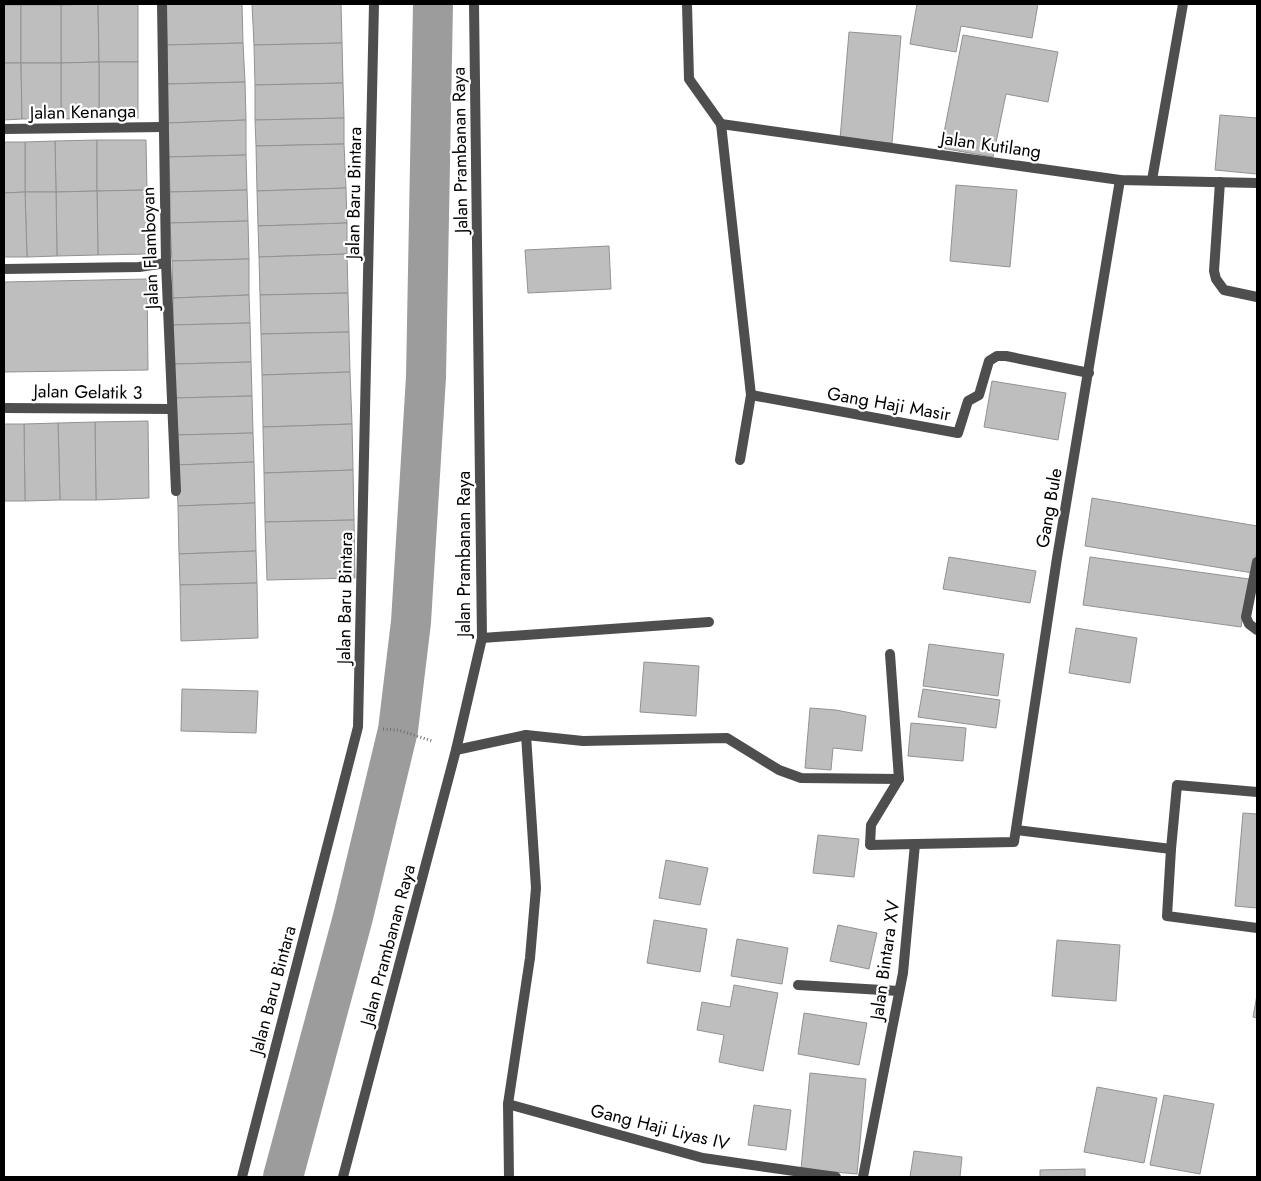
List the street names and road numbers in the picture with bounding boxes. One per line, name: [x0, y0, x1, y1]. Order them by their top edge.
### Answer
street label: Jalan Prambanan Raya: [446, 67, 474, 235]
street label: Jalan Kenanga: [28, 98, 136, 126]
street label: Jalan Kutilang: [937, 125, 1043, 165]
street label: Jalan Baru Bintara: [340, 127, 368, 261]
street label: Jalan Flamboyan: [135, 186, 165, 312]
street label: Jalan Gelatik 3: [31, 378, 143, 406]
street label: Gang Haji Masir: [825, 380, 954, 428]
street label: Gang Bule: [1029, 466, 1069, 550]
street label: Jalan Prambanan Raya: [451, 471, 477, 639]
street label: Jalan Baru Bintara: [331, 532, 359, 666]
street label: Jalan Prambanan Raya: [353, 861, 422, 1031]
street label: Jalan Bintara XV: [863, 898, 906, 1023]
street label: Jalan Baru Bintara: [243, 923, 303, 1059]
street label: Gang Haji Liyas IV: [588, 1097, 732, 1157]

